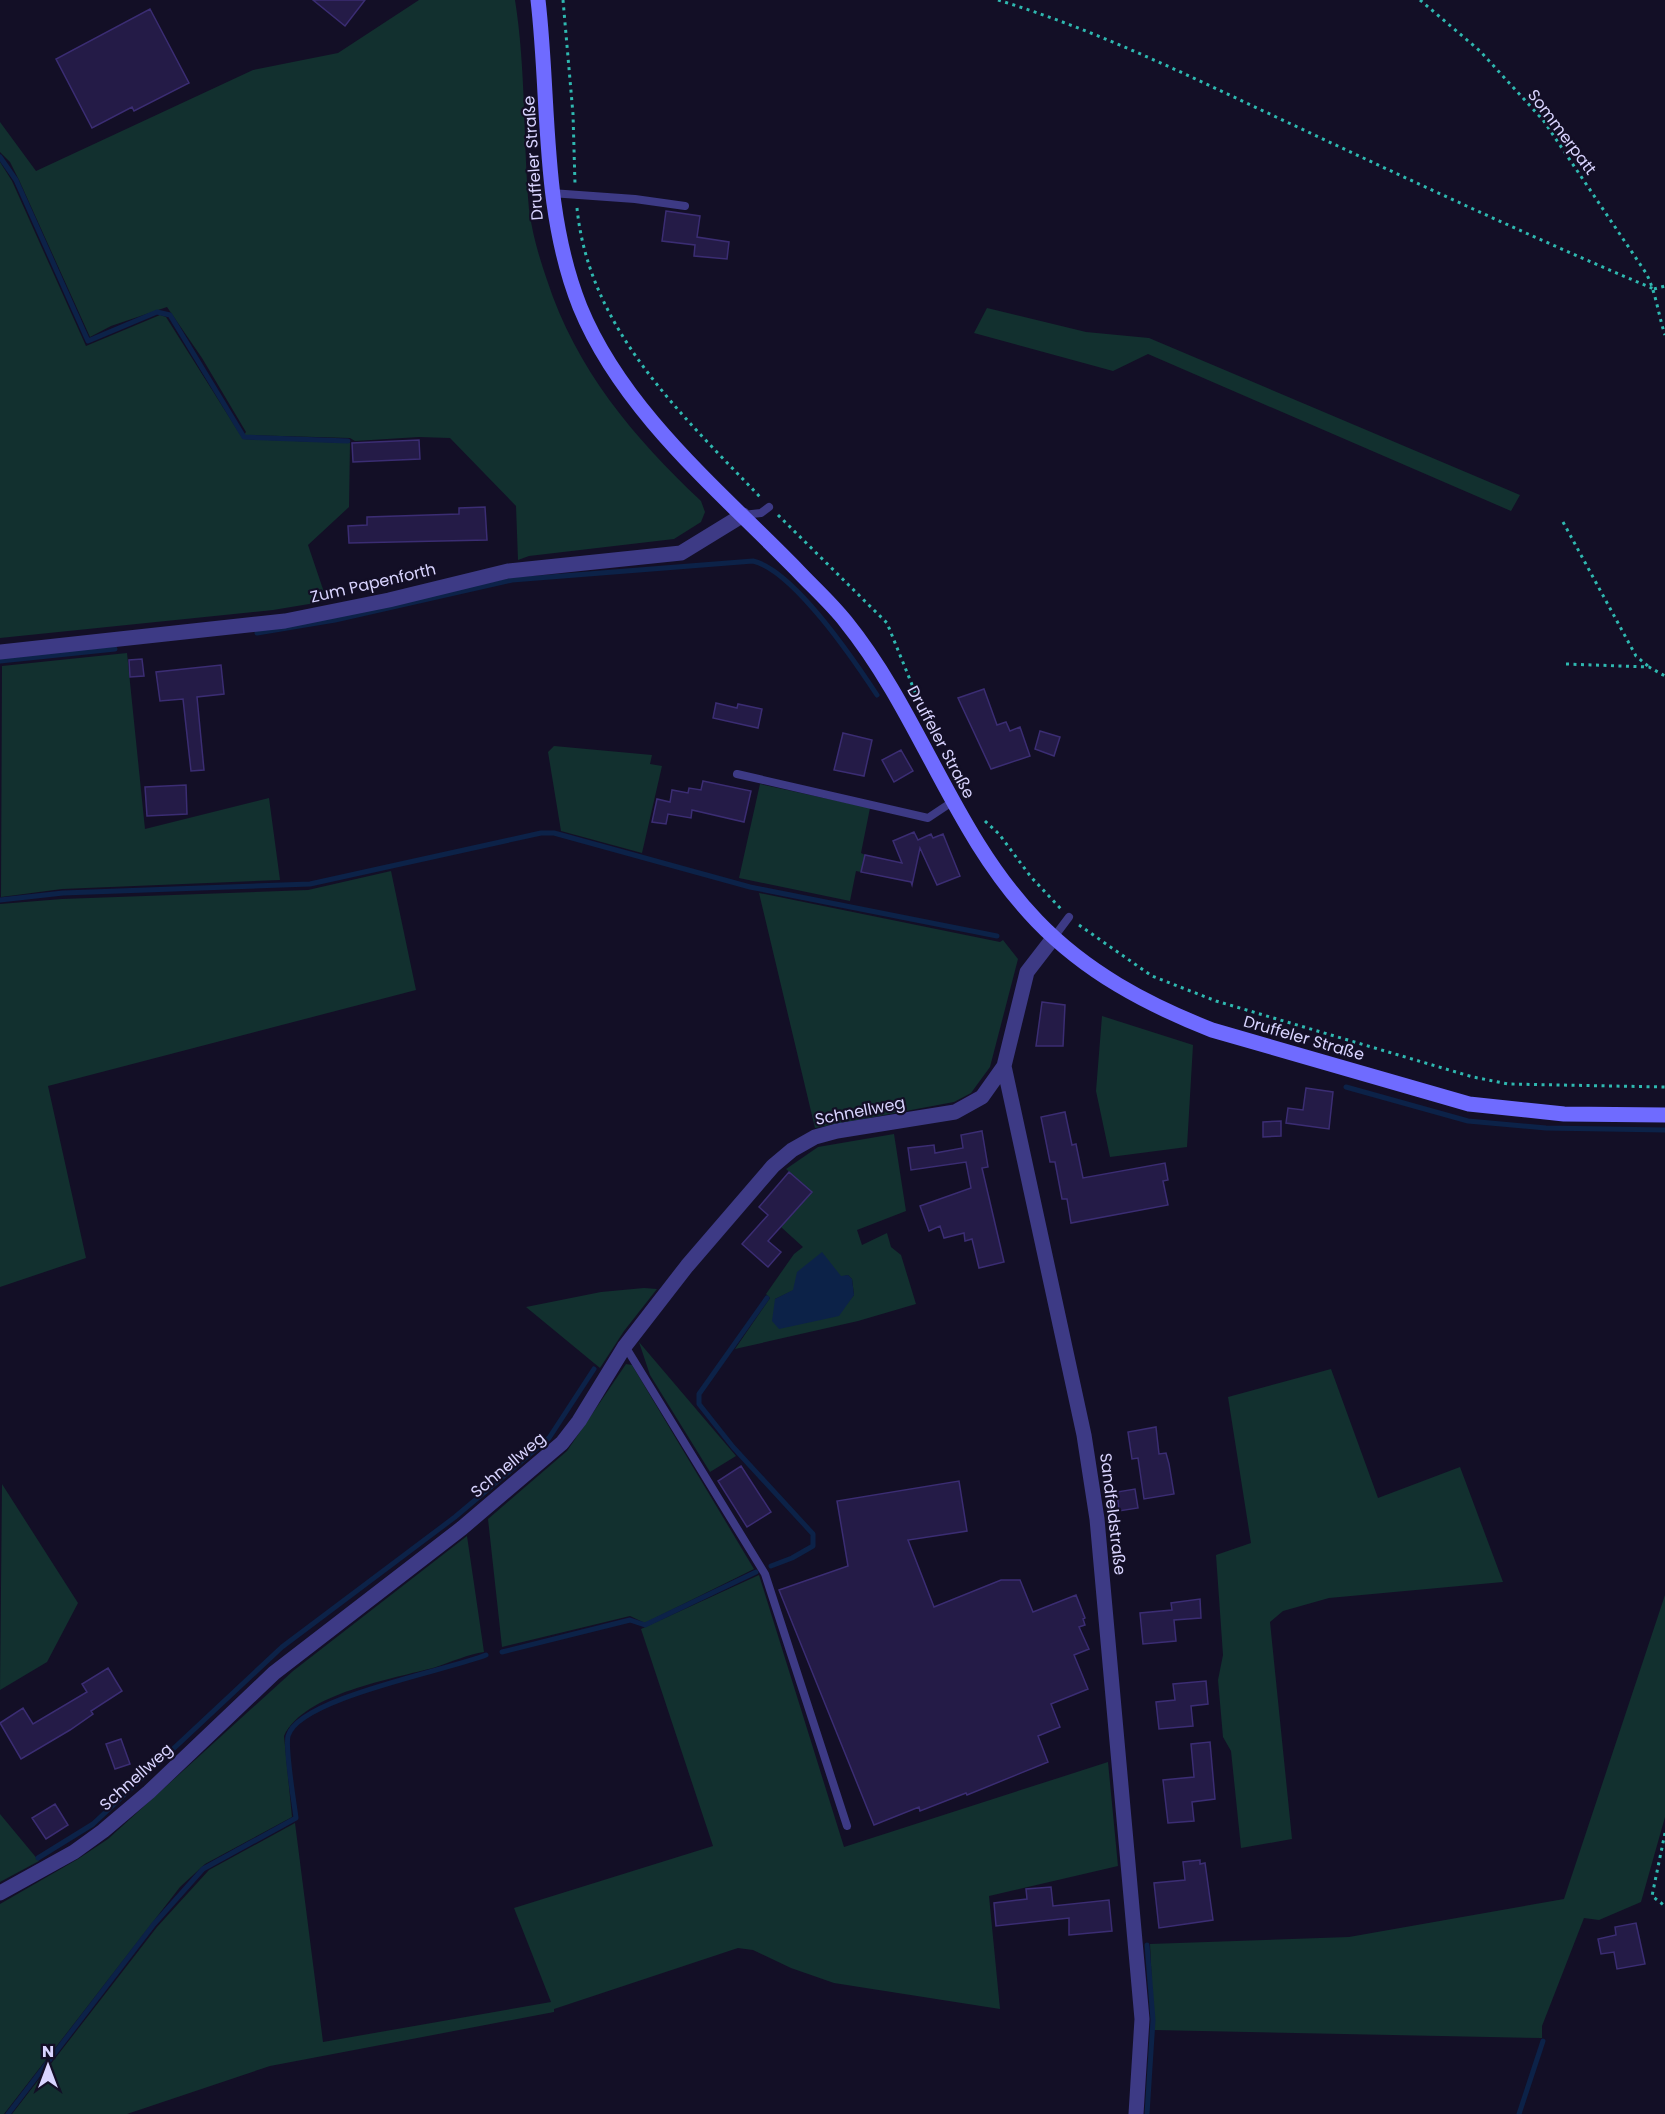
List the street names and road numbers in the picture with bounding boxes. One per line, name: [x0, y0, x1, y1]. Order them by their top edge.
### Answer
street label: Sommerpatt: [1522, 84, 1602, 180]
street label: Druffeler Straße: [517, 95, 549, 221]
street label: Zum Papenforth: [308, 557, 438, 609]
street label: Druffeler Straße: [902, 681, 981, 803]
street label: Druffeler Straße: [1241, 1010, 1367, 1066]
street label: Schnellweg: [813, 1091, 907, 1131]
street label: Schnellweg: [466, 1427, 550, 1503]
street label: Sandfeldstraße: [1094, 1452, 1132, 1577]
street label: Schnellweg: [94, 1738, 178, 1816]

